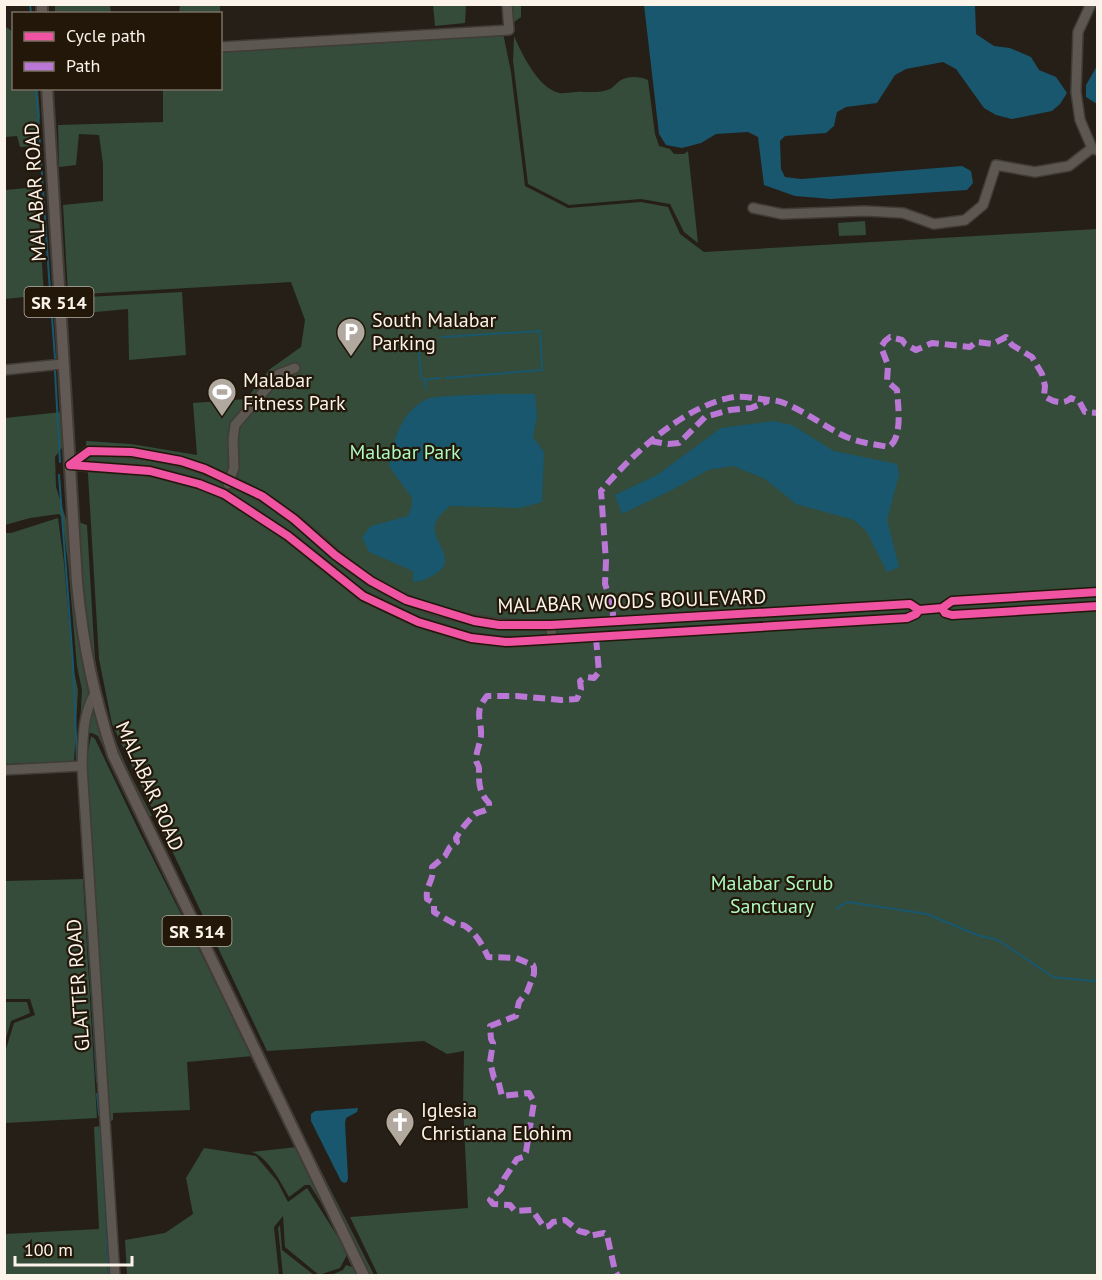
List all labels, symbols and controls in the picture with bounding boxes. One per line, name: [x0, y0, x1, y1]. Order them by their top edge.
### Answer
legend: [12, 12, 222, 90]
text: Cycle path: [66, 24, 146, 47]
text: Path: [66, 54, 100, 77]
street label: MALABAR ROAD: [18, 122, 52, 262]
road number: SR 514: [25, 287, 94, 317]
place label: South Malabar Parking: [372, 307, 496, 356]
parking icon: South Malabar Parking: [335, 316, 367, 358]
place label: Malabar Fitness Park: [243, 367, 346, 416]
sports icon: Malabar Fitness Park: [206, 376, 238, 418]
park label: Malabar Park: [349, 439, 461, 465]
street label: MALABAR WOODS BOULEVARD: [497, 583, 767, 619]
street label: MALABAR ROAD: [110, 717, 190, 855]
park label: Malabar Scrub Sanctuary: [711, 870, 833, 919]
road number: SR 514: [162, 916, 232, 946]
street label: GLATTER ROAD: [60, 918, 96, 1052]
place label: Iglesia Christiana Elohim: [421, 1097, 572, 1146]
church icon: Iglesia Christiana Elohim: [384, 1106, 416, 1148]
scale bar: [15, 1229, 132, 1267]
text: 100 m: [24, 1238, 73, 1261]

